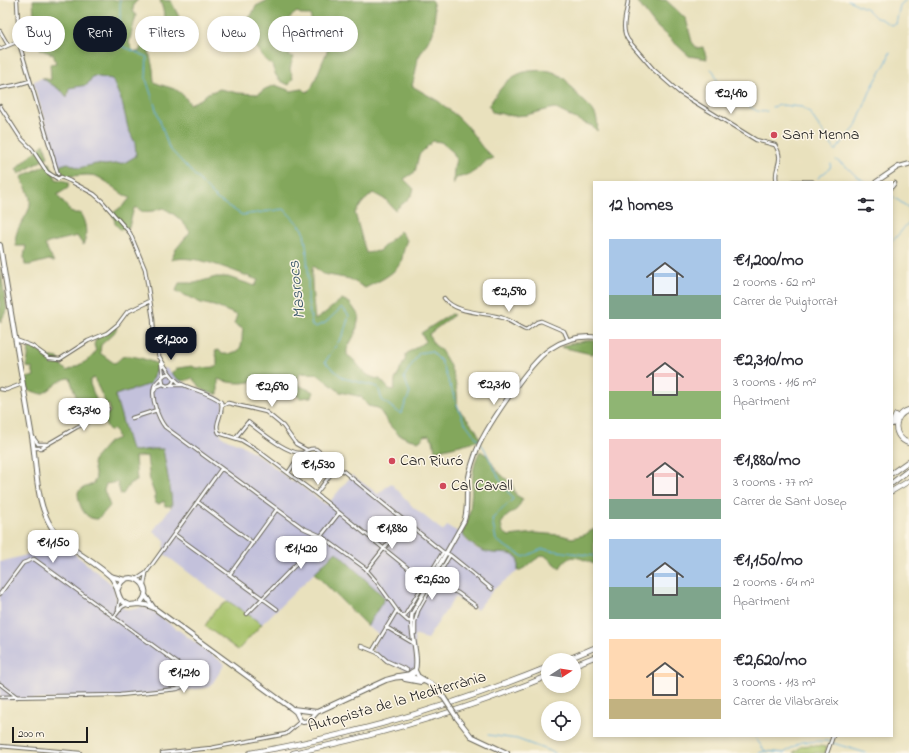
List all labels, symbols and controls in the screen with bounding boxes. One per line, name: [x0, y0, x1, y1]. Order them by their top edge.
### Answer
chip: Buy: [12, 16, 65, 52]
chip: Rent: [73, 16, 127, 52]
chip: Filters: [135, 16, 199, 52]
chip: New: [207, 16, 260, 52]
chip: Apartment: [268, 16, 358, 52]
pin: €2,490: [698, 81, 764, 115]
text: €2,490: [715, 84, 747, 103]
place label: Sant Menna: [782, 123, 859, 147]
marker: Sant Menna: [769, 130, 779, 140]
text: 12 homes: [609, 193, 673, 218]
icon: filters: [855, 194, 877, 216]
text: €1,200/mo: [733, 248, 804, 273]
icon: home: [641, 255, 689, 303]
water label: Masrocs: [281, 259, 312, 320]
text: 2 rooms · 62 m²: [733, 273, 816, 292]
pin: €2,590: [476, 279, 542, 313]
text: €2,590: [492, 282, 526, 301]
text: Carrer de Puigtorrat: [733, 292, 838, 311]
pin: €1,200: [138, 327, 204, 361]
text: €1,200: [154, 330, 188, 349]
text: €2,310/mo: [733, 348, 803, 373]
icon: home: [641, 355, 689, 403]
pin: €2,310: [461, 372, 527, 406]
text: 3 rooms · 116 m²: [733, 373, 816, 392]
pin: €2,690: [239, 374, 305, 408]
text: €2,310: [478, 375, 510, 394]
text: €2,690: [255, 377, 289, 396]
text: Apartment: [733, 392, 790, 411]
pin: €3,340: [51, 398, 117, 432]
text: €3,340: [67, 401, 101, 420]
text: €1,880/mo: [733, 448, 801, 473]
place label: Can Riuró: [400, 449, 463, 473]
pin: €1,530: [285, 452, 351, 486]
text: €1,530: [301, 455, 335, 474]
icon: home: [641, 455, 689, 503]
marker: Can Riuró: [387, 456, 397, 466]
text: 3 rooms · 77 m²: [733, 473, 813, 492]
place label: Cal Cavall: [451, 474, 513, 498]
marker: Cal Cavall: [438, 481, 448, 491]
text: Carrer de Sant Josep: [733, 492, 847, 511]
pin: €1,880: [359, 516, 425, 550]
text: €1,880: [377, 519, 407, 538]
pin: €1,150: [20, 530, 86, 564]
text: €1,150: [37, 533, 69, 552]
pin: €1,420: [268, 536, 334, 570]
text: €1,420: [285, 539, 317, 558]
text: €1,150/mo: [733, 548, 803, 573]
icon: home: [641, 555, 689, 603]
pin: €2,620: [399, 567, 465, 601]
text: €2,620: [414, 570, 450, 589]
text: 2 rooms · 64 m²: [733, 573, 815, 592]
text: Apartment: [733, 592, 790, 611]
text: €2,620/mo: [733, 648, 807, 673]
north arrow: [541, 653, 581, 693]
map controls: [541, 653, 581, 741]
icon: home: [641, 655, 689, 703]
pin: €1,210: [151, 660, 217, 694]
text: €1,210: [168, 663, 200, 682]
street label: Autopista de la Mediterrània: [305, 665, 489, 739]
text: 3 rooms · 113 m²: [733, 673, 816, 692]
text: Carrer de Vilabrareix: [733, 692, 839, 711]
button: locate: [541, 701, 581, 741]
scale bar: [12, 725, 88, 744]
text: 200 m: [18, 726, 44, 742]

